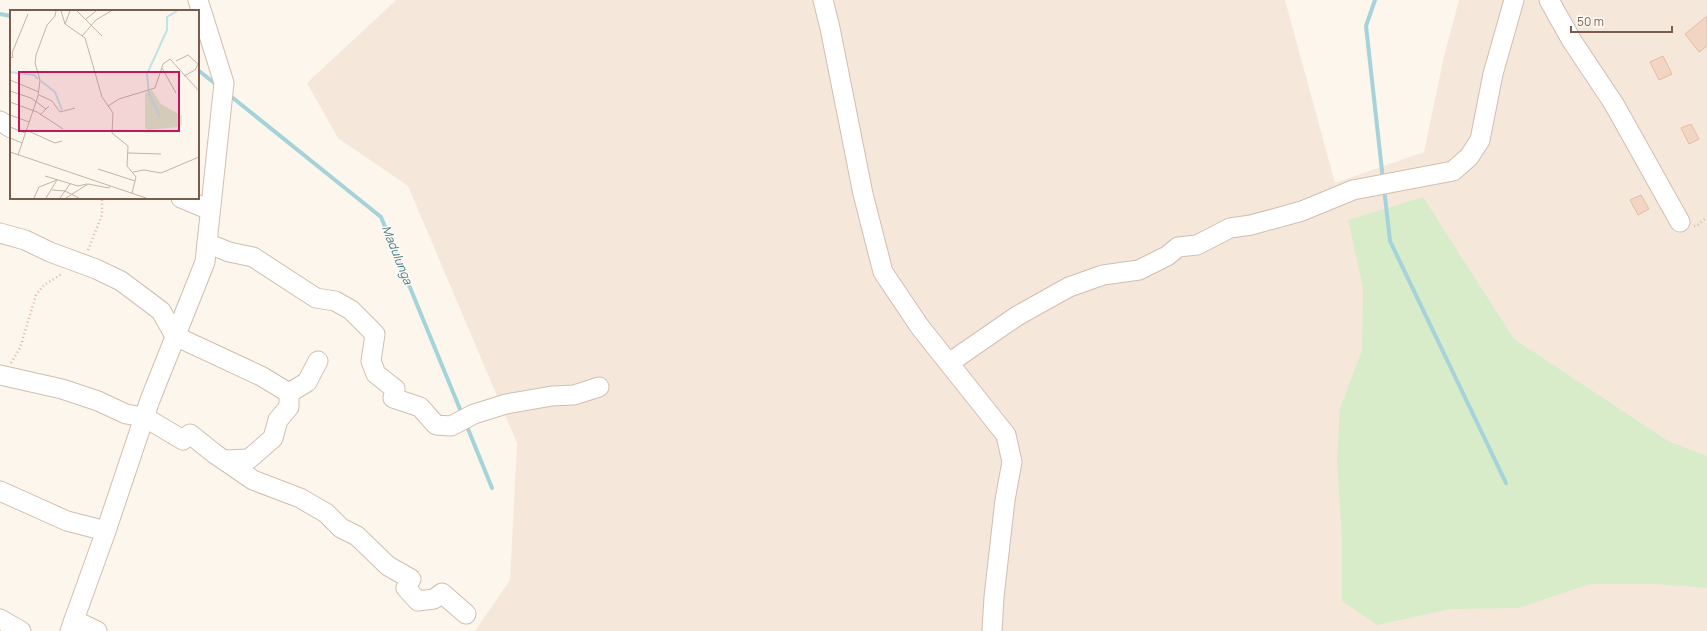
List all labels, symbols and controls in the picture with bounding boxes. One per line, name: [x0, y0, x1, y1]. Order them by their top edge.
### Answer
scale bar: [1571, 8, 1672, 34]
inset map: [10, 10, 199, 199]
text: 50 m: [1577, 13, 1604, 30]
water label: Madulunga: [378, 223, 417, 288]

